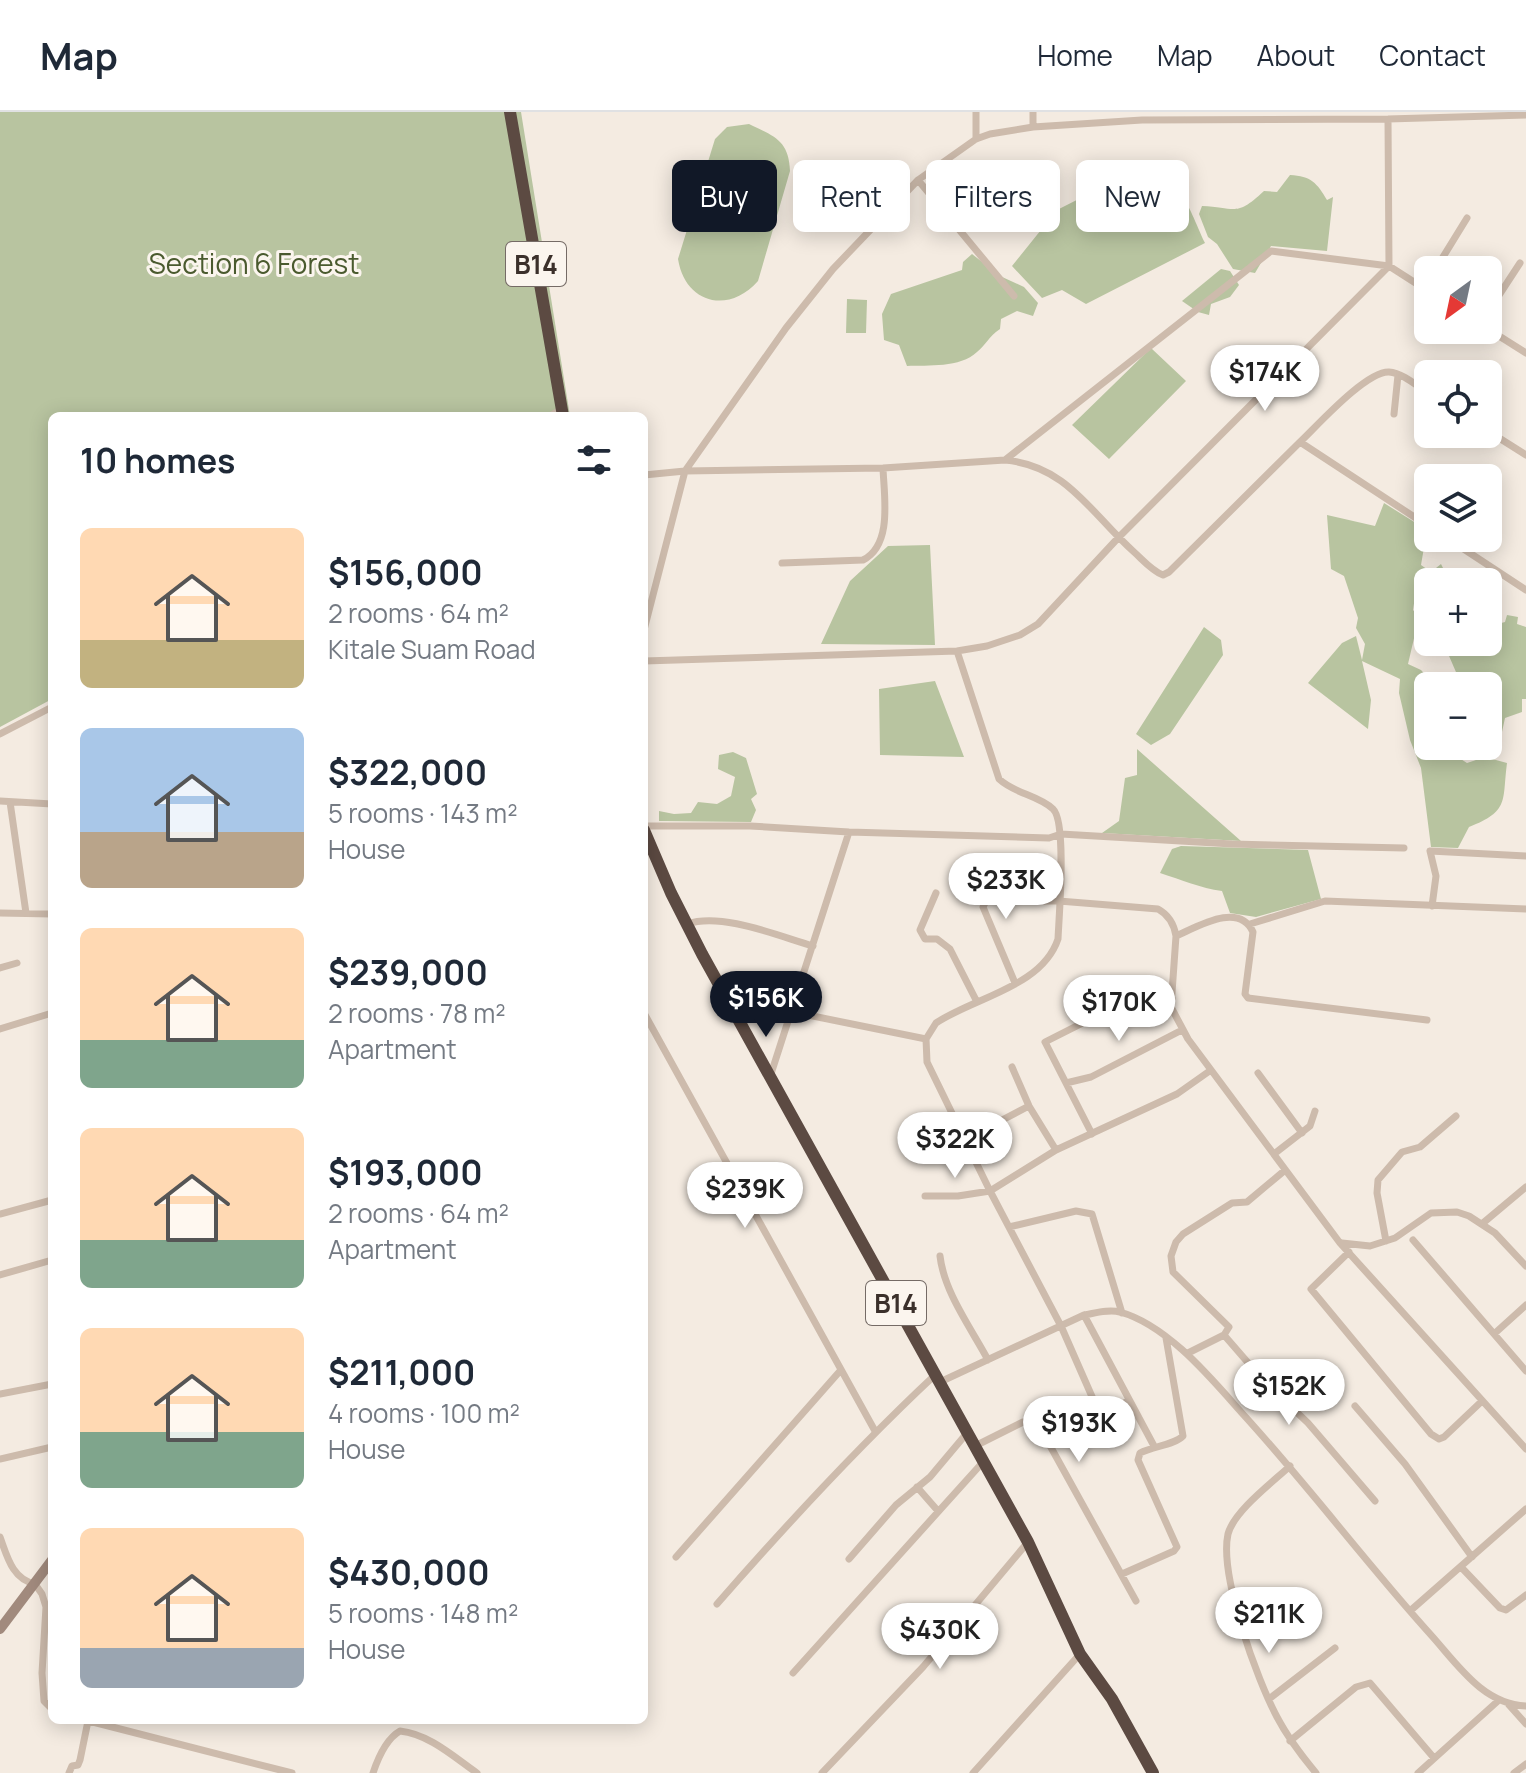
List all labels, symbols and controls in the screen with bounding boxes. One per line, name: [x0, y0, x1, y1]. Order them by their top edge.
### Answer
text: Map: [40, 29, 118, 81]
text: Home: [1037, 36, 1113, 74]
text: Map: [1157, 36, 1213, 74]
text: About: [1257, 36, 1335, 74]
text: Contact: [1379, 36, 1486, 74]
chip: Buy: [672, 160, 777, 232]
chip: Rent: [793, 160, 910, 232]
chip: Filters: [926, 160, 1060, 232]
chip: New: [1076, 160, 1189, 232]
road number: B14: [506, 242, 566, 286]
park label: Section 6 Forest: [149, 244, 359, 282]
north arrow: [1414, 256, 1502, 344]
map controls: [1414, 256, 1502, 760]
pin: $174K: [1209, 345, 1321, 413]
text: $174K: [1228, 353, 1302, 389]
button: locate: [1414, 360, 1502, 448]
text: 10 homes: [80, 437, 236, 483]
icon: filters: [572, 438, 616, 482]
button: layers: [1414, 464, 1502, 552]
text: $156,000: [328, 549, 483, 595]
icon: home: [144, 560, 240, 656]
button: +: [1414, 568, 1502, 656]
text: 2 rooms · 64 m²: [328, 595, 509, 631]
text: Kitale Suam Road: [328, 631, 536, 667]
button: −: [1414, 672, 1502, 760]
text: $322,000: [328, 749, 487, 795]
icon: home: [144, 760, 240, 856]
text: 5 rooms · 143 m²: [328, 795, 518, 831]
text: House: [328, 831, 405, 867]
pin: $233K: [950, 853, 1062, 921]
text: $233K: [967, 861, 1045, 897]
text: $239,000: [328, 949, 488, 995]
icon: home: [144, 960, 240, 1056]
pin: $156K: [710, 971, 822, 1039]
pin: $170K: [1063, 975, 1175, 1043]
text: $156K: [728, 979, 804, 1015]
text: $170K: [1081, 983, 1157, 1019]
text: 2 rooms · 78 m²: [328, 995, 506, 1031]
text: Apartment: [328, 1031, 457, 1067]
pin: $322K: [899, 1112, 1011, 1180]
text: $322K: [915, 1120, 995, 1156]
text: $193,000: [328, 1149, 483, 1195]
icon: home: [144, 1160, 240, 1256]
pin: $239K: [689, 1162, 801, 1230]
text: $239K: [705, 1170, 785, 1206]
text: 2 rooms · 64 m²: [328, 1195, 509, 1231]
text: Apartment: [328, 1231, 457, 1267]
road number: B14: [866, 1281, 926, 1325]
text: $211,000: [328, 1349, 475, 1395]
pin: $152K: [1233, 1359, 1345, 1427]
icon: home: [144, 1360, 240, 1456]
text: $152K: [1252, 1367, 1326, 1403]
text: 4 rooms · 100 m²: [328, 1395, 520, 1431]
pin: $193K: [1023, 1396, 1135, 1464]
text: $193K: [1041, 1404, 1117, 1440]
text: House: [328, 1431, 405, 1467]
text: $430,000: [328, 1549, 490, 1595]
icon: home: [144, 1560, 240, 1656]
pin: $211K: [1213, 1587, 1325, 1655]
text: 5 rooms · 148 m²: [328, 1595, 518, 1631]
text: $211K: [1233, 1595, 1305, 1631]
pin: $430K: [884, 1603, 996, 1671]
text: $430K: [899, 1611, 981, 1647]
text: House: [328, 1631, 405, 1667]

